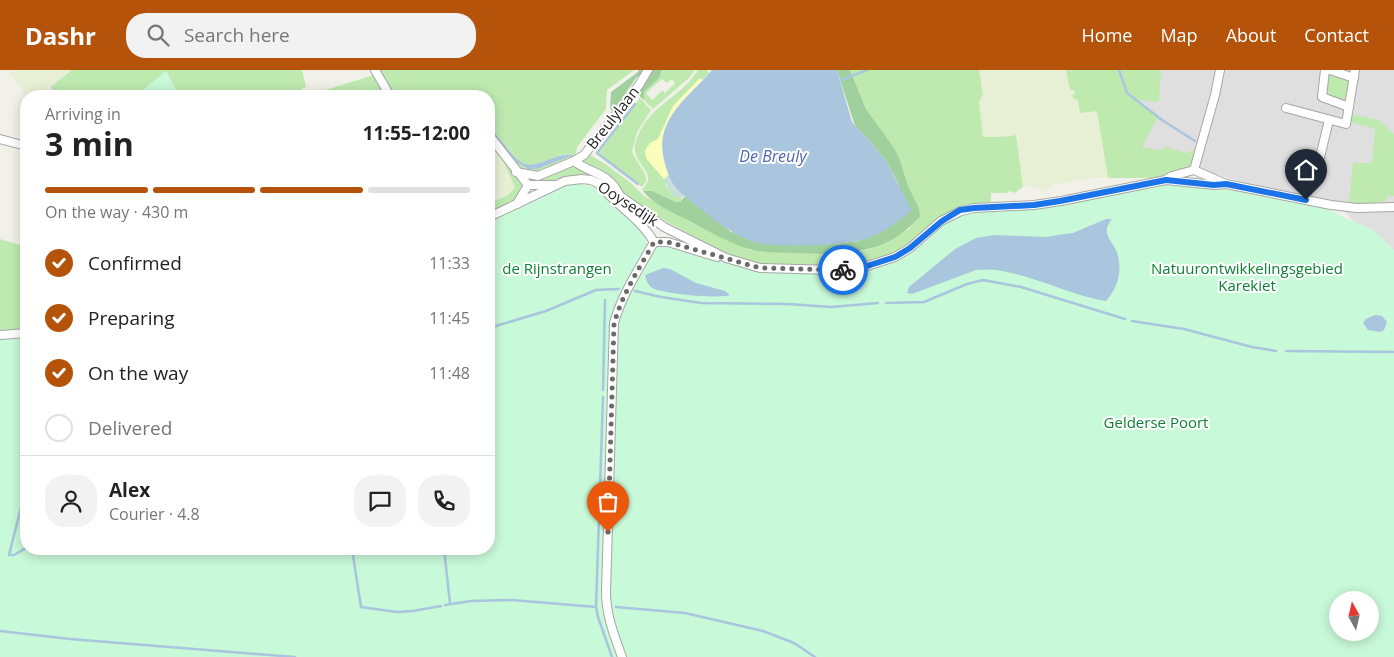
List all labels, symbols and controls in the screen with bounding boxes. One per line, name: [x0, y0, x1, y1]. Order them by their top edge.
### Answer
search box: [126, 13, 476, 58]
text: Dashr: [25, 19, 96, 52]
icon: search: [144, 21, 172, 49]
text: Search here: [184, 22, 290, 48]
text: Home: [1082, 23, 1132, 47]
text: Map: [1160, 23, 1198, 47]
text: About: [1226, 23, 1276, 47]
text: Contact: [1304, 23, 1369, 47]
street label: Breulylaan: [581, 82, 643, 153]
text: Arriving in: [45, 103, 121, 125]
text: 11:55–12:00: [363, 120, 470, 146]
text: 3 min: [45, 122, 134, 165]
water label: De Breuly: [739, 145, 808, 167]
pin: [1285, 149, 1327, 200]
icon: home: [1292, 156, 1320, 184]
street label: Ooysedijk: [594, 176, 663, 230]
text: On the way · 430 m: [45, 201, 188, 223]
courier: [818, 245, 868, 295]
icon: check: [45, 249, 73, 277]
text: Confirmed: [88, 250, 182, 276]
text: 11:33: [429, 252, 470, 274]
icon: bike: [829, 256, 857, 284]
park label: de Rijnstrangen: [502, 258, 612, 278]
park label: Natuurontwikkelingsgebied Karekiet: [1151, 258, 1343, 295]
icon: check: [45, 304, 73, 332]
text: Preparing: [88, 305, 175, 331]
text: 11:45: [429, 307, 470, 329]
icon: check: [45, 359, 73, 387]
text: On the way: [88, 360, 188, 386]
text: 11:48: [429, 362, 470, 384]
park label: Gelderse Poort: [1104, 412, 1208, 432]
text: Delivered: [88, 415, 172, 441]
button: person: [45, 475, 97, 527]
button: chat: [354, 475, 406, 527]
button: phone: [418, 475, 470, 527]
text: Alex: [109, 477, 150, 503]
pin: [587, 481, 629, 532]
icon: bag: [594, 488, 622, 516]
text: Courier · 4.8: [109, 503, 200, 525]
north arrow: [1329, 591, 1379, 641]
map controls: [1329, 591, 1379, 641]

